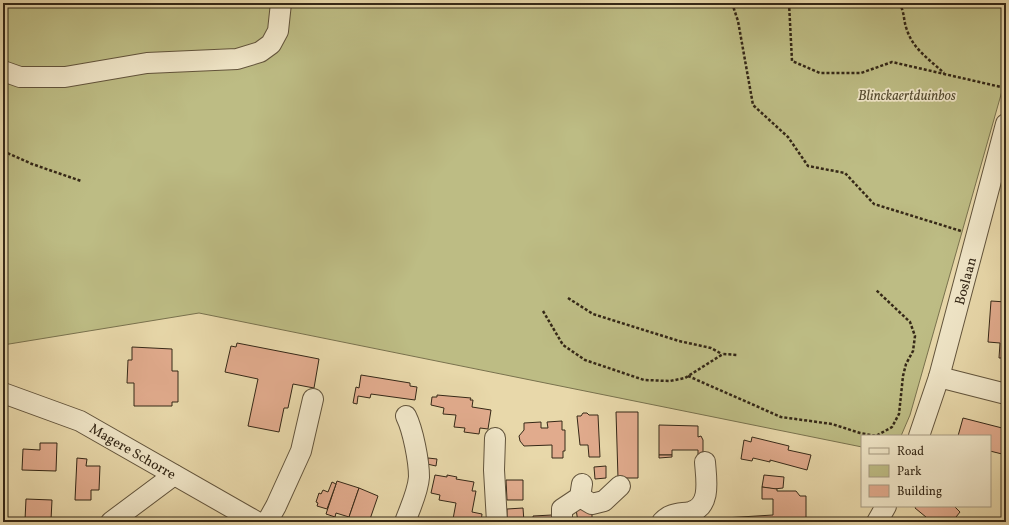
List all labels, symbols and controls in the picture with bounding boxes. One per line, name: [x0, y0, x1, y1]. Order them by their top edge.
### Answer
park label: Blinckaertduinbos: [858, 87, 956, 106]
street label: Boslaan: [951, 255, 982, 307]
street label: Magere Schorre: [86, 420, 179, 485]
legend: [861, 435, 991, 507]
text: Road: [897, 444, 924, 460]
text: Park: [897, 464, 922, 480]
text: Building: [897, 484, 942, 500]

